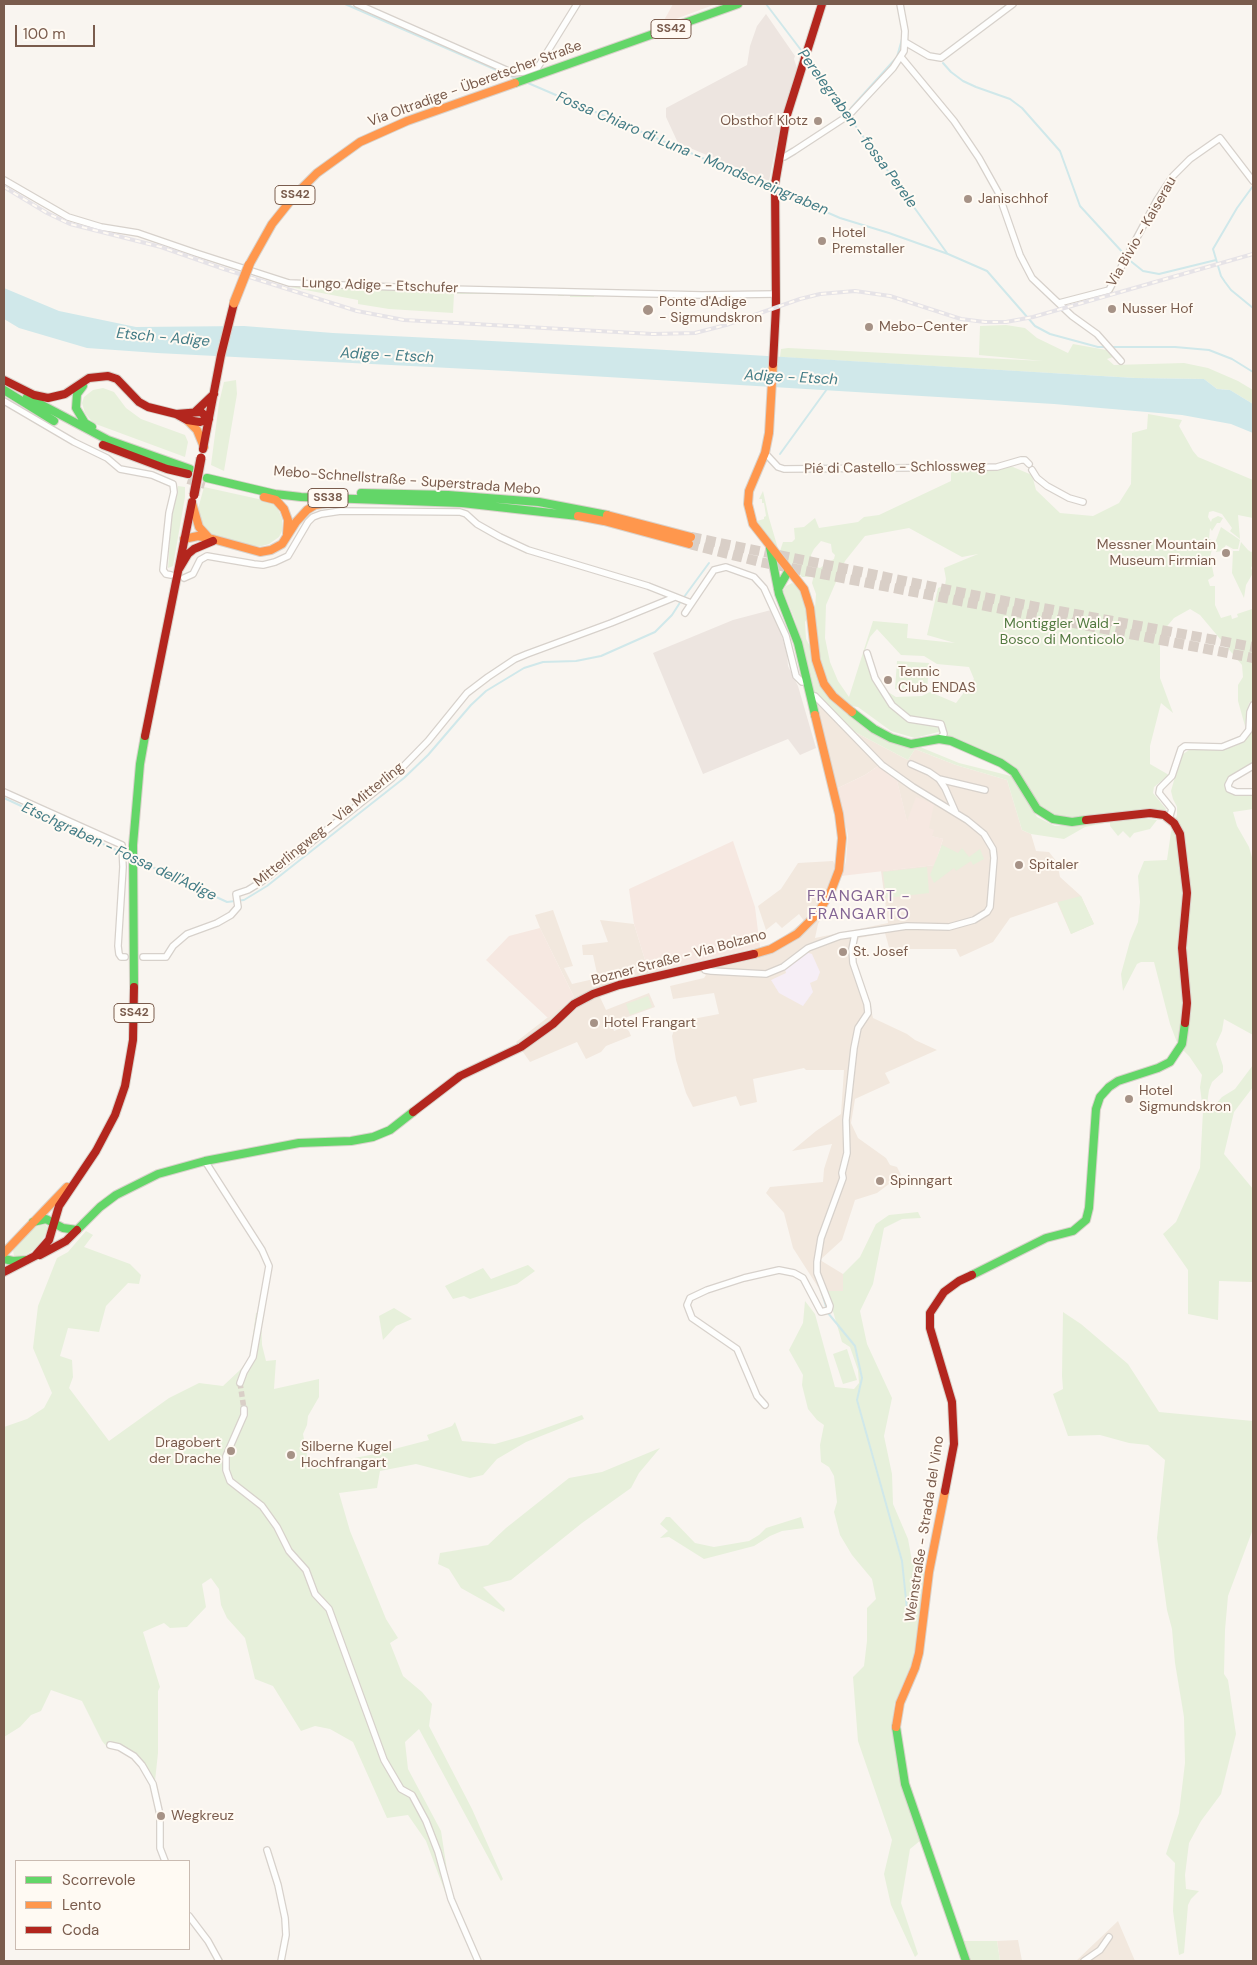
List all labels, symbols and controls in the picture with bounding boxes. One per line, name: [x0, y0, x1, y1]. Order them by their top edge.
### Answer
scale bar: [18, 15, 98, 47]
road number: SS42: [651, 20, 691, 38]
text: 100 m: [23, 24, 66, 44]
street label: Via Oltradige - Überetscher Straße: [366, 37, 584, 131]
water label: Perelegraben - fossa Perele: [793, 46, 921, 212]
water label: Fossa Chiaro di Luna - Mondscheingraben: [553, 88, 831, 220]
place label: Obsthof Klotz: [720, 113, 808, 129]
marker: Obsthof Klotz: [812, 115, 824, 127]
street label: Via Bivio - Kaiserau: [1104, 174, 1180, 290]
road number: SS42: [275, 186, 315, 204]
place label: Janischhof: [978, 191, 1048, 207]
marker: Janischhof: [962, 193, 974, 205]
place label: Hotel Premstaller: [832, 225, 905, 258]
marker: Hotel Premstaller: [816, 235, 828, 247]
street label: Lungo Adige - Etschufer: [301, 275, 459, 297]
place label: Ponte d'Adige - Sigmundskron: [659, 294, 762, 326]
place label: Nusser Hof: [1122, 301, 1193, 317]
marker: Ponte d'Adige - Sigmundskron: [641, 303, 655, 317]
marker: Nusser Hof: [1106, 303, 1118, 315]
place label: Mebo-Center: [879, 319, 968, 335]
marker: Mebo-Center: [863, 321, 875, 333]
water label: Etsch - Adige: [115, 325, 211, 351]
water label: Adige - Etsch: [340, 345, 434, 367]
water label: Adige - Etsch: [744, 367, 838, 389]
street label: Pié di Castello - Schlossweg: [804, 458, 986, 478]
street label: Mebo-Schnellstraße - Superstrada Mebo: [273, 463, 541, 499]
road number: SS38: [308, 488, 348, 508]
place label: Messner Mountain Museum Firmian: [1097, 537, 1216, 570]
marker: Messner Mountain Museum Firmian: [1220, 547, 1232, 559]
park label: Montiggler Wald - Bosco di Monticolo: [1000, 616, 1124, 648]
place label: Tennic Club ENDAS: [898, 664, 976, 696]
marker: Tennic Club ENDAS: [882, 674, 894, 686]
street label: Mitterlingweg - Via Mitterling: [251, 759, 407, 891]
water label: Etschgraben - Fossa dell'Adige: [19, 799, 219, 905]
place label: Spitaler: [1029, 857, 1079, 873]
marker: Spitaler: [1013, 859, 1025, 871]
district label: FRANGART - FRANGARTO: [806, 887, 912, 925]
street label: Bozner Straße - Via Bolzano: [590, 926, 768, 990]
place label: St. Josef: [853, 944, 908, 960]
marker: St. Josef: [837, 946, 849, 958]
road number: SS42: [114, 1004, 154, 1022]
place label: Hotel Frangart: [604, 1015, 696, 1031]
marker: Hotel Frangart: [588, 1017, 600, 1029]
place label: Hotel Sigmundskron: [1139, 1083, 1231, 1116]
marker: Hotel Sigmundskron: [1123, 1093, 1135, 1105]
place label: Spinngart: [890, 1173, 952, 1189]
marker: Spinngart: [874, 1175, 886, 1187]
place label: Dragobert der Drache: [149, 1435, 221, 1468]
street label: Weinstraße - Strada del Vino: [902, 1435, 948, 1623]
place label: Silberne Kugel Hochfrangart: [301, 1439, 392, 1471]
marker: Dragobert der Drache: [225, 1445, 237, 1457]
marker: Silberne Kugel Hochfrangart: [285, 1449, 297, 1461]
place label: Wegkreuz: [171, 1808, 234, 1824]
marker: Wegkreuz: [155, 1810, 167, 1822]
legend: [15, 1860, 190, 1950]
text: Scorrevole: [62, 1870, 136, 1890]
text: Lento: [62, 1895, 101, 1915]
text: Coda: [62, 1920, 99, 1940]

